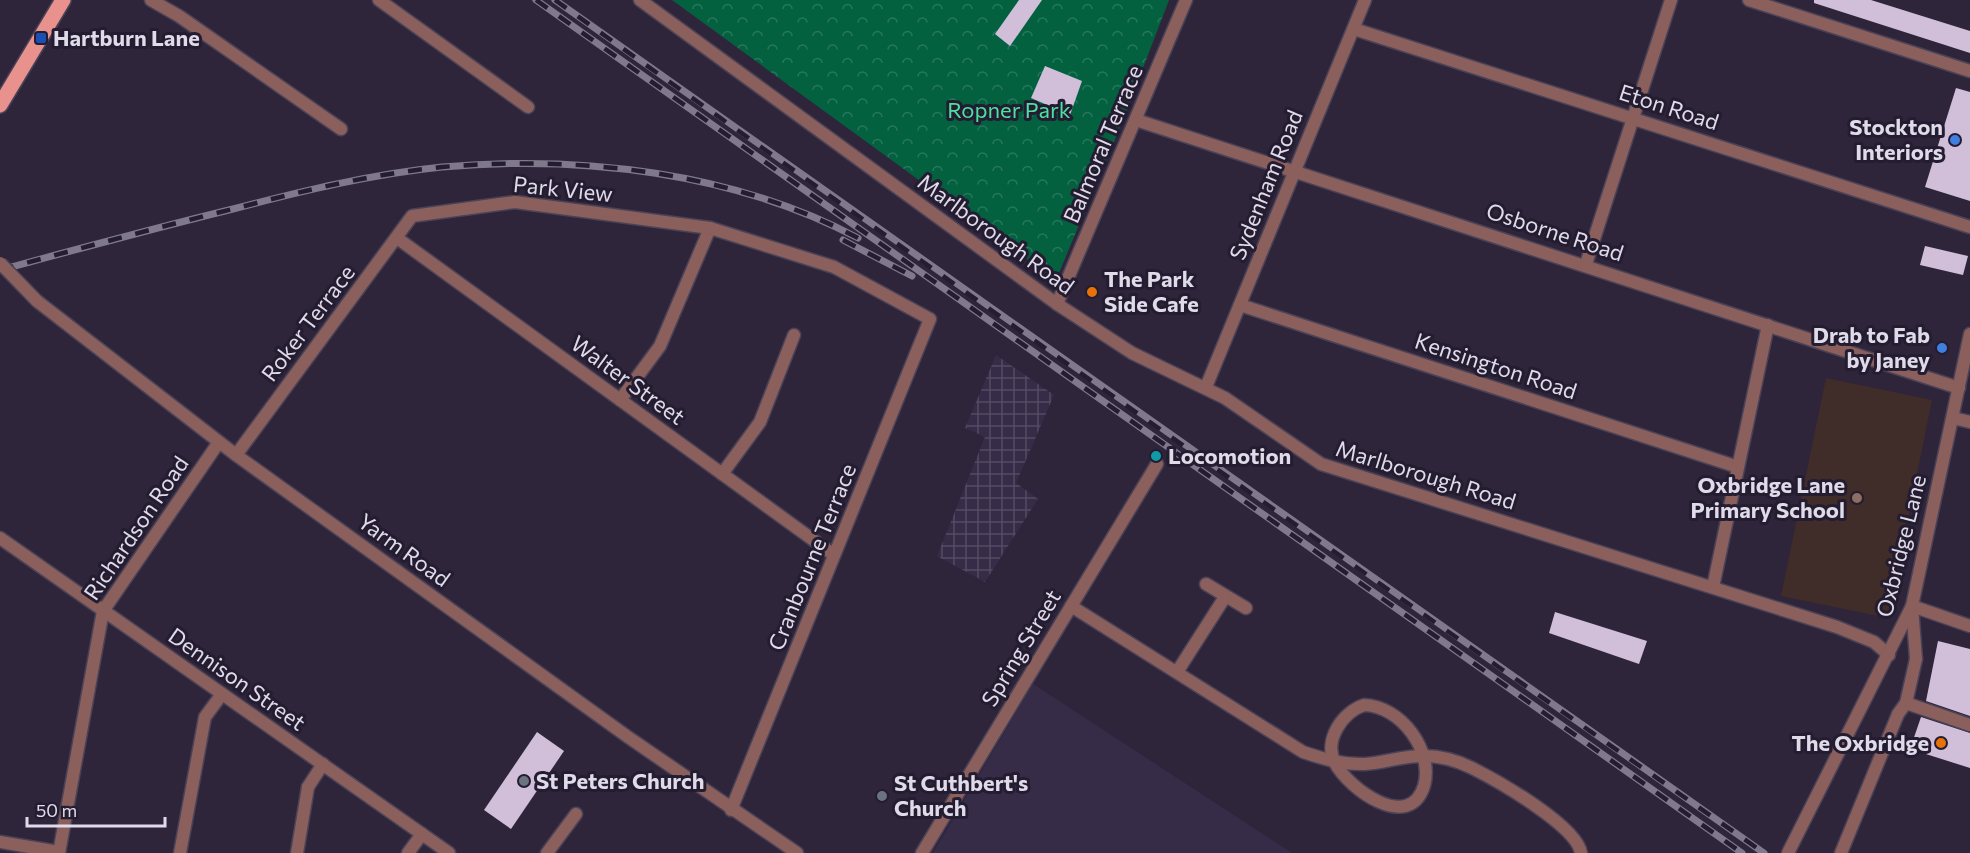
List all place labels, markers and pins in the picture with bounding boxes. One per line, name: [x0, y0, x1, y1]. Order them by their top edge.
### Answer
place label: Hartburn Lane: [53, 24, 200, 51]
marker: Hartburn Lane: [34, 31, 48, 45]
place label: Stockton Interiors: [1849, 113, 1943, 165]
marker: Stockton Interiors: [1948, 133, 1962, 147]
place label: The Park Side Cafe: [1104, 265, 1199, 317]
marker: The Park Side Cafe: [1085, 285, 1099, 299]
place label: Drab to Fab by Janey: [1813, 321, 1930, 373]
marker: Drab to Fab by Janey: [1935, 341, 1949, 355]
place label: Locomotion: [1168, 442, 1291, 469]
marker: Locomotion: [1149, 449, 1163, 463]
place label: Oxbridge Lane Primary School: [1690, 471, 1845, 523]
marker: Oxbridge Lane Primary School: [1850, 491, 1864, 505]
place label: The Oxbridge: [1792, 729, 1929, 756]
marker: The Oxbridge: [1934, 736, 1948, 750]
place label: St Peters Church: [536, 767, 704, 794]
place label: St Cuthbert's Church: [894, 769, 1028, 821]
marker: St Peters Church: [517, 774, 531, 788]
marker: St Cuthbert's Church: [875, 789, 889, 803]

